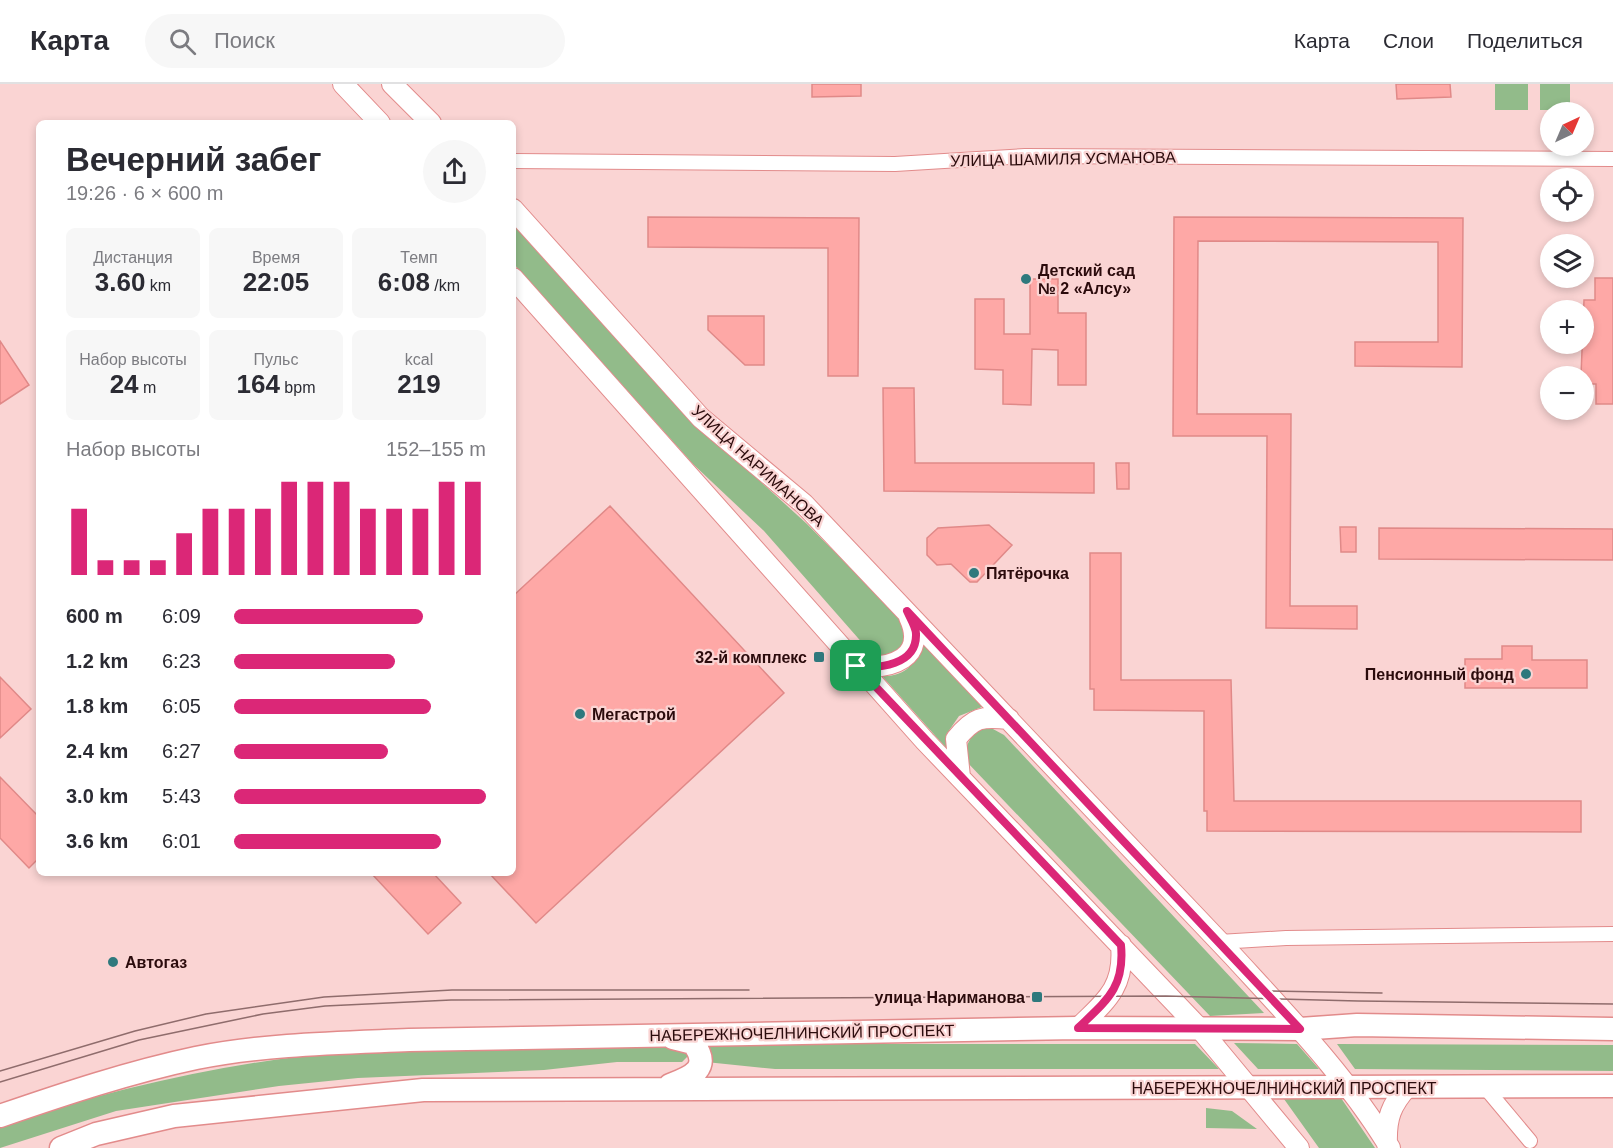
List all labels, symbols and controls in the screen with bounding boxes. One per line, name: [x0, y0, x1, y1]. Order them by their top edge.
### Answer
search box: [145, 14, 565, 68]
text: Карта: [30, 25, 109, 56]
icon: search: [166, 25, 199, 58]
text: Поиск: [214, 28, 275, 53]
text: Карта: [1294, 29, 1350, 52]
text: Слои: [1383, 29, 1434, 52]
text: Поделиться: [1467, 29, 1583, 52]
north arrow: [1540, 102, 1594, 156]
map controls: [1540, 102, 1594, 420]
button: share: [423, 140, 486, 203]
text: Вечерний забег: [66, 141, 322, 178]
street label: УЛИЦА ШАМИЛЯ УСМАНОВА: [950, 149, 1176, 169]
button: locate: [1540, 168, 1594, 222]
text: 19:26 · 6 × 600 m: [66, 182, 223, 204]
button: layers: [1540, 234, 1594, 288]
text: Дистанция: [93, 249, 173, 266]
text: Время: [252, 249, 300, 266]
text: Темп: [400, 249, 438, 266]
place label: Детский сад № 2 «Алсу»: [1038, 262, 1135, 297]
text: 3.60: [95, 267, 145, 297]
text: 22:05: [243, 267, 309, 297]
text: 6:08: [378, 267, 430, 297]
marker: Детский сад № 2 «Алсу»: [1019, 272, 1033, 286]
text: km: [145, 277, 171, 294]
text: /km: [430, 277, 460, 294]
button: +: [1540, 300, 1594, 354]
text: Набор высоты: [79, 351, 187, 368]
text: Пульс: [254, 351, 298, 368]
text: kcal: [405, 351, 433, 368]
button: −: [1540, 366, 1594, 420]
text: 24: [110, 369, 139, 399]
text: 164: [237, 369, 280, 399]
text: 219: [397, 369, 441, 399]
text: m: [139, 379, 156, 396]
text: bpm: [280, 379, 315, 396]
street label: УЛИЦА НАРИМАНОВА: [688, 402, 828, 530]
text: Набор высоты: [66, 438, 200, 460]
text: 152–155 m: [386, 438, 486, 460]
place label: Пятёрочка: [986, 565, 1069, 582]
marker: Пятёрочка: [967, 566, 981, 580]
text: 600 m: [66, 605, 123, 627]
text: 6:09: [162, 605, 201, 627]
pin: [830, 640, 881, 691]
place label: 32-й комплекс: [695, 649, 807, 666]
icon: arrive: [839, 649, 872, 682]
text: 1.2 km: [66, 650, 128, 672]
text: 6:23: [162, 650, 201, 672]
marker: 32-й комплекс: [812, 650, 826, 664]
place label: Пенсионный фонд: [1365, 666, 1514, 683]
marker: Пенсионный фонд: [1519, 667, 1533, 681]
text: 1.8 km: [66, 695, 128, 717]
text: 6:05: [162, 695, 201, 717]
place label: Мегастрой: [592, 706, 676, 723]
marker: Мегастрой: [573, 707, 587, 721]
text: 2.4 km: [66, 740, 128, 762]
text: 6:27: [162, 740, 201, 762]
text: 3.0 km: [66, 785, 128, 807]
text: 5:43: [162, 785, 201, 807]
text: 3.6 km: [66, 830, 128, 852]
text: 6:01: [162, 830, 201, 852]
place label: Автогаз: [125, 954, 187, 971]
marker: Автогаз: [106, 955, 120, 969]
place label: улица Нариманова: [874, 989, 1025, 1006]
marker: улица Нариманова: [1030, 990, 1044, 1004]
street label: НАБЕРЕЖНОЧЕЛНИНСКИЙ ПРОСПЕКТ: [649, 1021, 955, 1044]
street label: НАБЕРЕЖНОЧЕЛНИНСКИЙ ПРОСПЕКТ: [1131, 1079, 1437, 1097]

